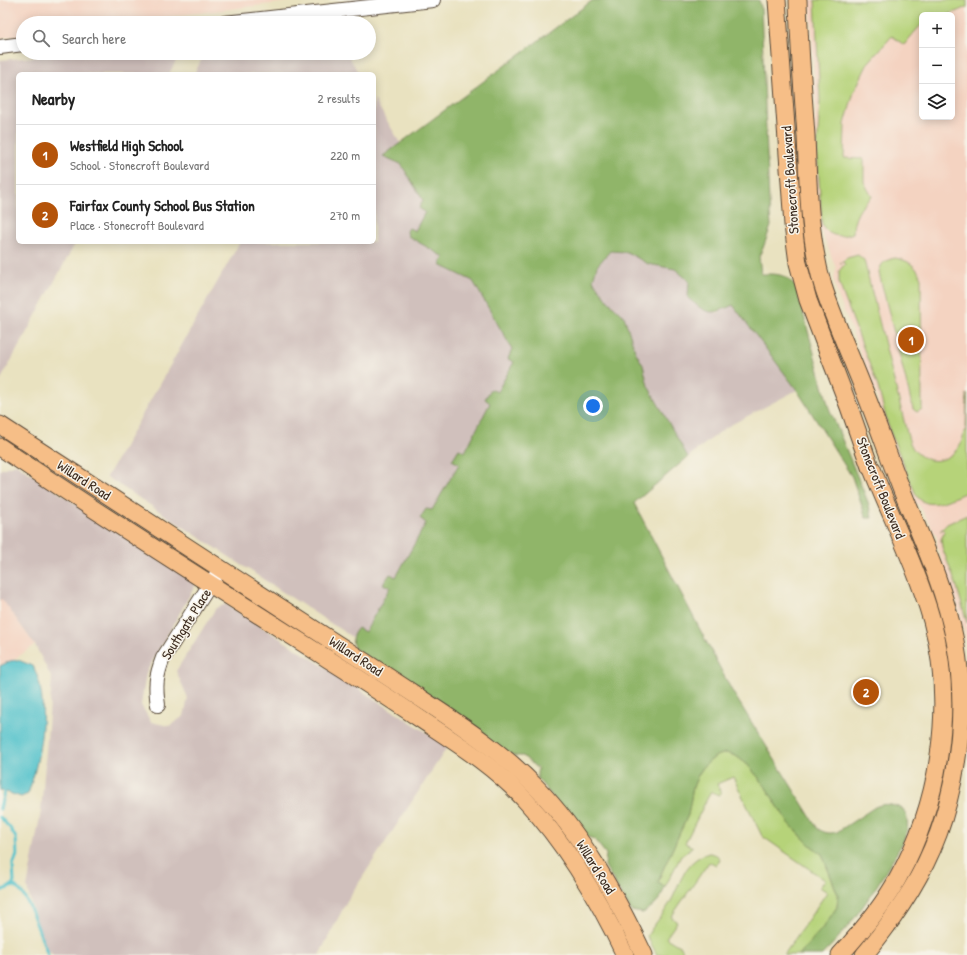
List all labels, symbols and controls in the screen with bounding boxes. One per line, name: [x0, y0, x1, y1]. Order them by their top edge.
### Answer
map controls: [919, 12, 955, 120]
button: +: [919, 12, 955, 48]
search box: [16, 16, 376, 60]
icon: search: [30, 27, 52, 49]
text: Search here: [62, 28, 126, 49]
button: −: [919, 48, 955, 84]
button: layers: [919, 84, 955, 120]
text: Nearby: [32, 87, 75, 110]
text: 2 results: [318, 89, 360, 107]
street label: Stonecroft Boulevard: [776, 125, 803, 235]
text: Westfield High School: [70, 135, 183, 156]
text: 1: [43, 146, 47, 164]
text: 220 m: [330, 146, 360, 164]
text: School · Stonecroft Boulevard: [70, 156, 209, 174]
text: Fairfax County School Bus Station: [70, 195, 255, 216]
text: 2: [42, 206, 48, 224]
text: 270 m: [330, 206, 360, 224]
text: Place · Stonecroft Boulevard: [70, 216, 204, 234]
pin: 1: [898, 325, 924, 355]
your location: [583, 396, 603, 416]
street label: Stonecroft Boulevard: [852, 434, 911, 542]
street label: Willard Road: [54, 455, 115, 504]
street label: Southgate Place: [156, 584, 216, 663]
street label: Willard Road: [326, 631, 387, 680]
pin: 2: [853, 677, 879, 707]
street label: Willard Road: [572, 836, 621, 898]

